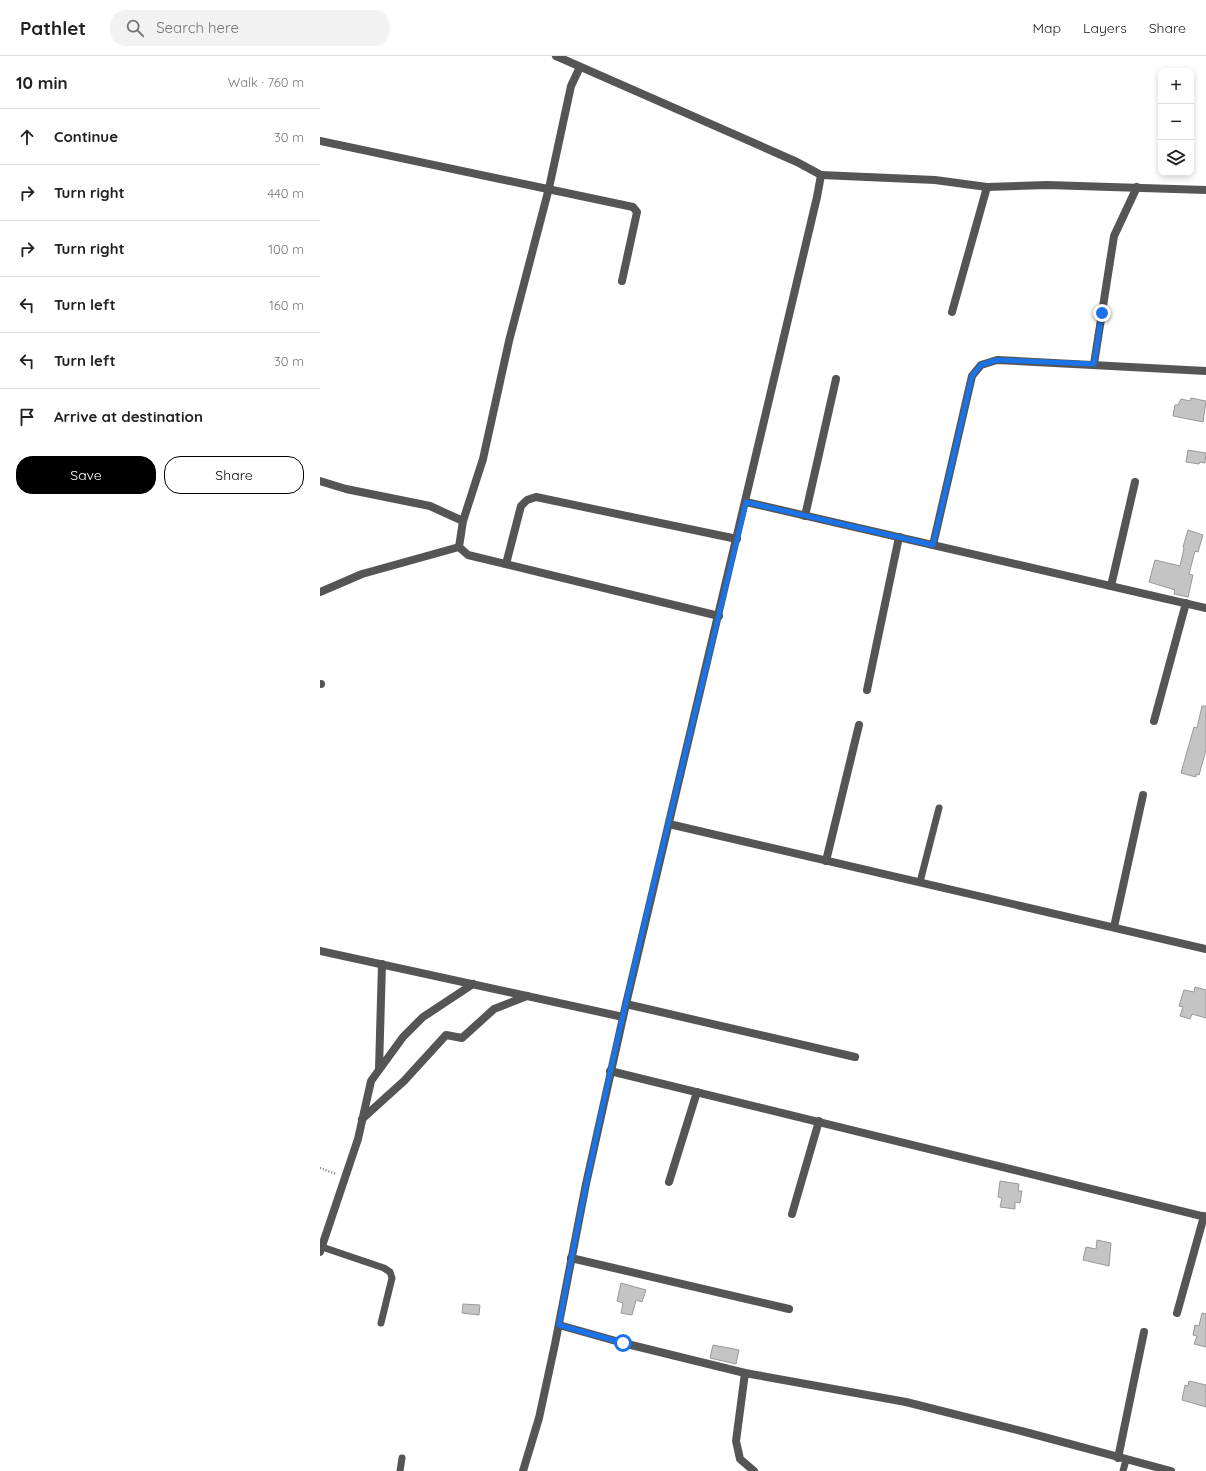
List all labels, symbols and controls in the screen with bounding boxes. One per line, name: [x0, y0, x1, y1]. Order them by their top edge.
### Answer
search box: [110, 10, 390, 46]
text: Pathlet: [20, 16, 86, 40]
icon: search: [124, 17, 146, 39]
text: Search here: [156, 18, 239, 37]
text: Map: [1032, 19, 1061, 37]
text: Layers: [1083, 19, 1127, 37]
text: Share: [1149, 19, 1186, 37]
map controls: [1158, 68, 1194, 176]
button: +: [1158, 68, 1194, 104]
text: 10 min: [16, 72, 68, 93]
text: Walk · 760 m: [228, 74, 304, 90]
button: −: [1158, 104, 1194, 140]
icon: ahead: [16, 126, 38, 148]
text: Continue: [54, 127, 118, 146]
text: 30 m: [274, 129, 304, 145]
button: layers: [1158, 140, 1194, 176]
icon: right: [16, 182, 38, 204]
text: Turn right: [54, 183, 125, 202]
text: 440 m: [267, 185, 304, 201]
icon: right: [16, 238, 38, 260]
text: Turn right: [54, 239, 125, 258]
text: 100 m: [268, 241, 304, 257]
icon: left: [16, 294, 38, 316]
text: Turn left: [54, 295, 116, 314]
text: 160 m: [269, 297, 304, 313]
route end: [1093, 304, 1111, 322]
icon: left: [16, 350, 38, 372]
text: Turn left: [54, 351, 116, 370]
text: 30 m: [274, 353, 304, 369]
icon: arrive: [16, 406, 38, 428]
text: Arrive at destination: [54, 407, 203, 426]
button: Save: [16, 456, 156, 494]
button: Share: [164, 456, 304, 494]
route start: [614, 1334, 632, 1352]

